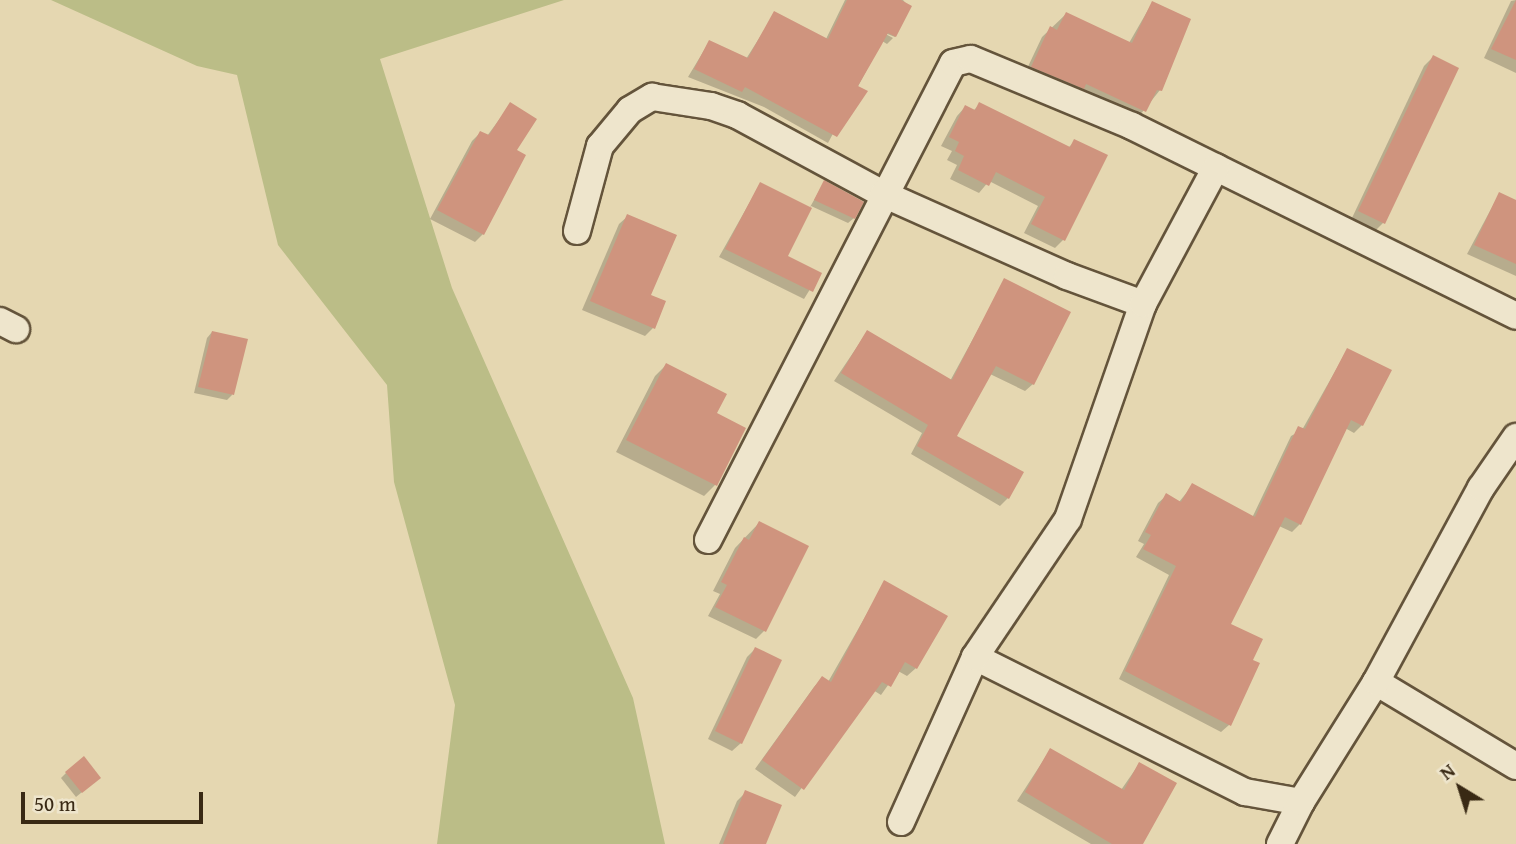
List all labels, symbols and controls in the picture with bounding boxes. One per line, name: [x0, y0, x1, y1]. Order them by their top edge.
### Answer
north arrow: [1425, 753, 1495, 823]
text: N: [1433, 757, 1461, 786]
scale bar: [24, 778, 206, 822]
text: 50 m: [34, 788, 76, 819]

